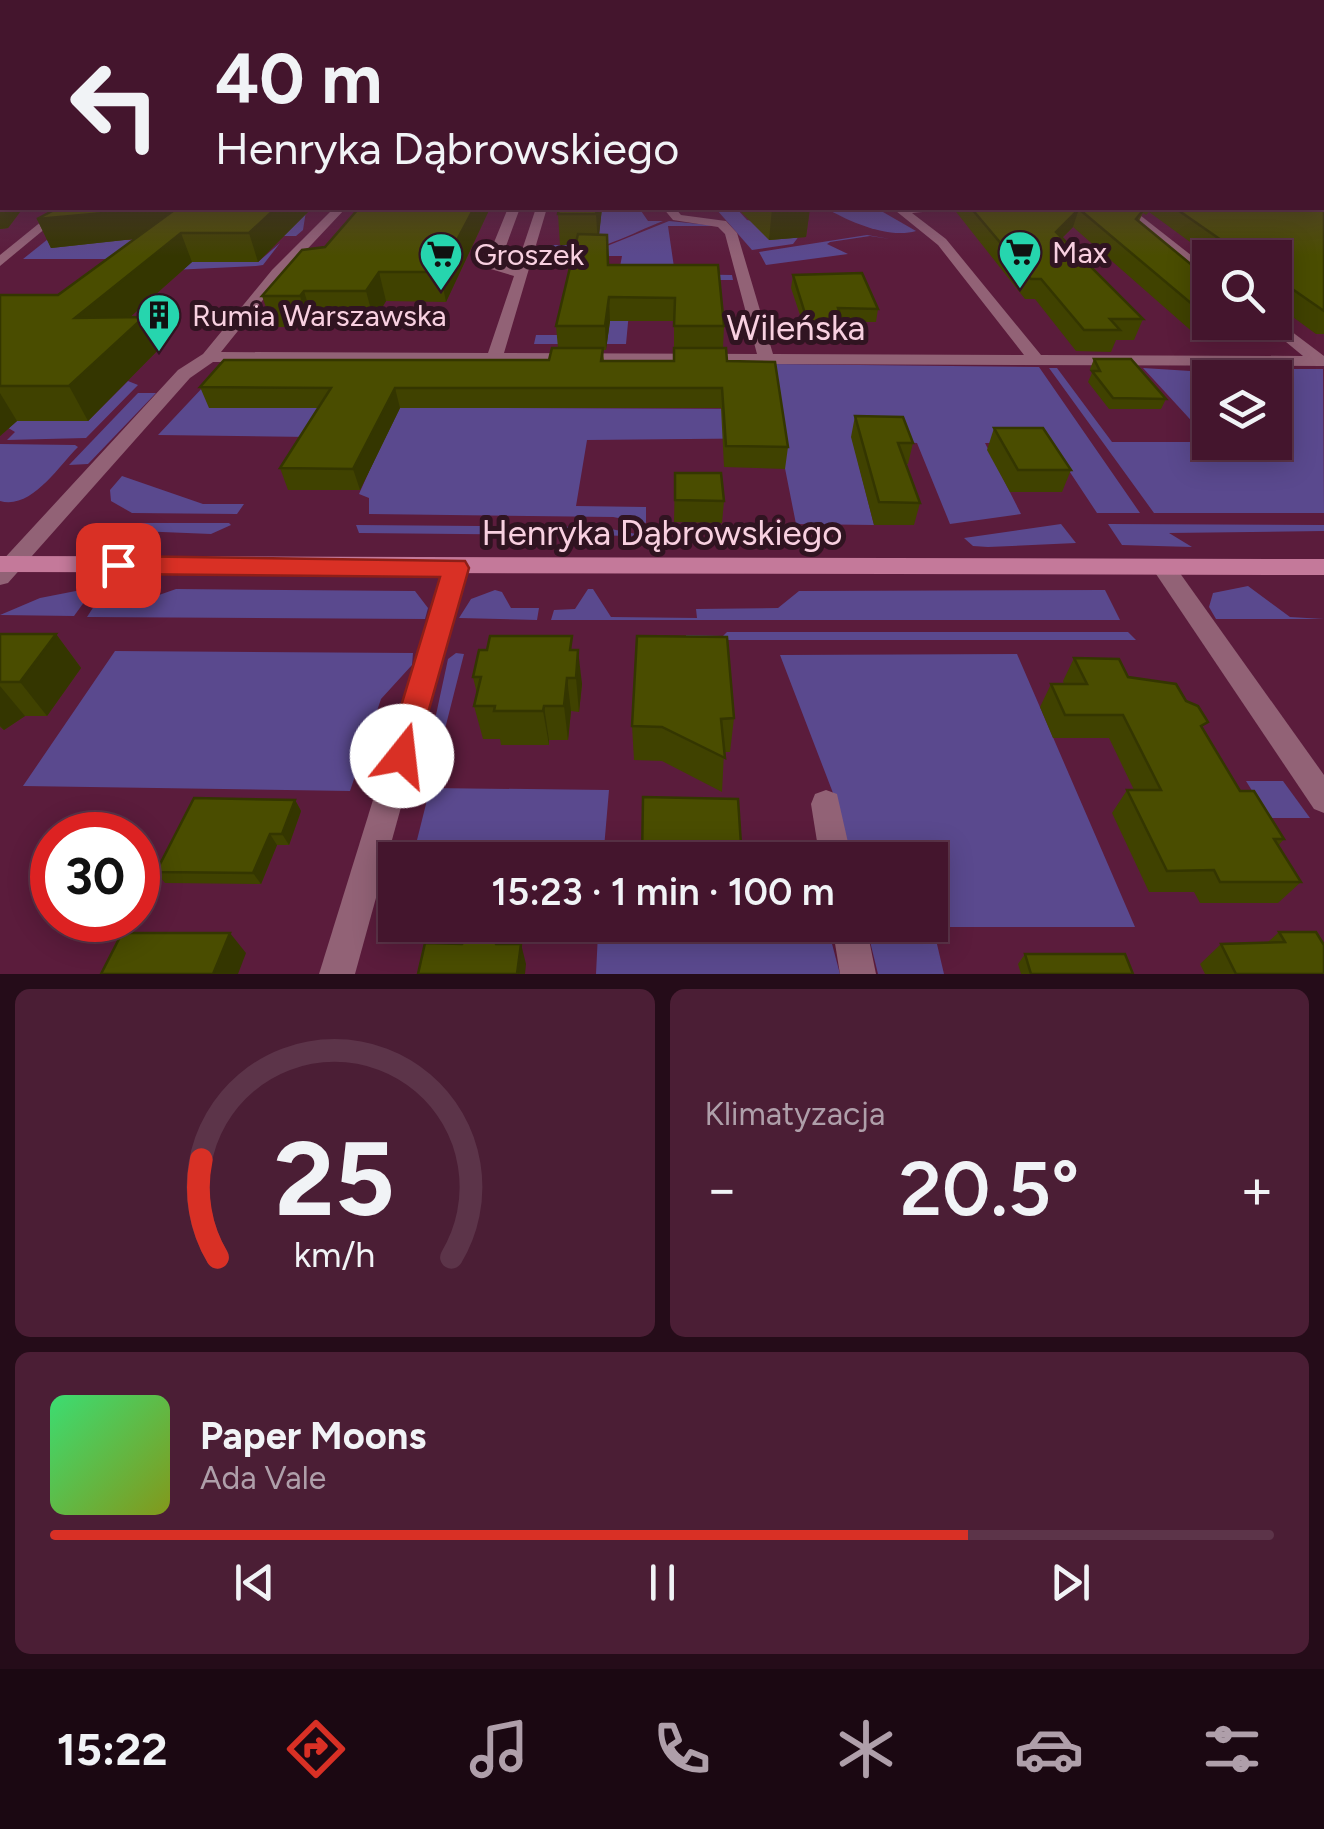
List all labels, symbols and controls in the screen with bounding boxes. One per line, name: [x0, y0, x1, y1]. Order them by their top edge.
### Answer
text: 40 m: [215, 36, 382, 121]
icon: left: [50, 40, 180, 170]
text: Henryka Dąbrowskiego: [215, 121, 679, 175]
supermarket icon: Max: [997, 229, 1043, 290]
supermarket icon: Groszek: [418, 231, 464, 292]
place label: Max: [1052, 234, 1107, 271]
place label: Groszek: [474, 236, 584, 273]
map controls: [1192, 240, 1292, 460]
button: search: [1192, 240, 1292, 340]
building icon: Rumia Warszawska: [136, 292, 182, 353]
place label: Rumia Warszawska: [192, 297, 447, 334]
street label: Wileńska: [727, 307, 865, 349]
button: layers: [1192, 360, 1292, 460]
street label: Henryka Dąbrowskiego: [481, 512, 843, 554]
pin: [76, 523, 161, 608]
icon: arrive: [91, 538, 146, 593]
position arrow: [350, 704, 454, 808]
speed limit sign: 30: [30, 812, 160, 942]
text: 15:23 · 1 min · 100 m: [491, 869, 835, 915]
text: Klimatyzacja: [705, 1095, 885, 1133]
text: 25: [274, 1116, 395, 1241]
text: 20.5°: [899, 1144, 1079, 1234]
text: −: [705, 1156, 739, 1222]
text: +: [1240, 1156, 1274, 1222]
text: km/h: [294, 1233, 376, 1276]
text: Paper Moons: [200, 1413, 426, 1459]
text: Ada Vale: [200, 1459, 326, 1497]
icon: previous: [227, 1555, 282, 1610]
icon: pause: [635, 1555, 690, 1610]
icon: next: [1043, 1555, 1098, 1610]
icon: directions: [281, 1714, 351, 1784]
icon: music: [464, 1714, 534, 1784]
icon: phone: [647, 1714, 717, 1784]
icon: climate: [831, 1714, 901, 1784]
icon: car: [1014, 1714, 1084, 1784]
icon: filters: [1197, 1714, 1267, 1784]
text: 15:22: [57, 1722, 167, 1776]

